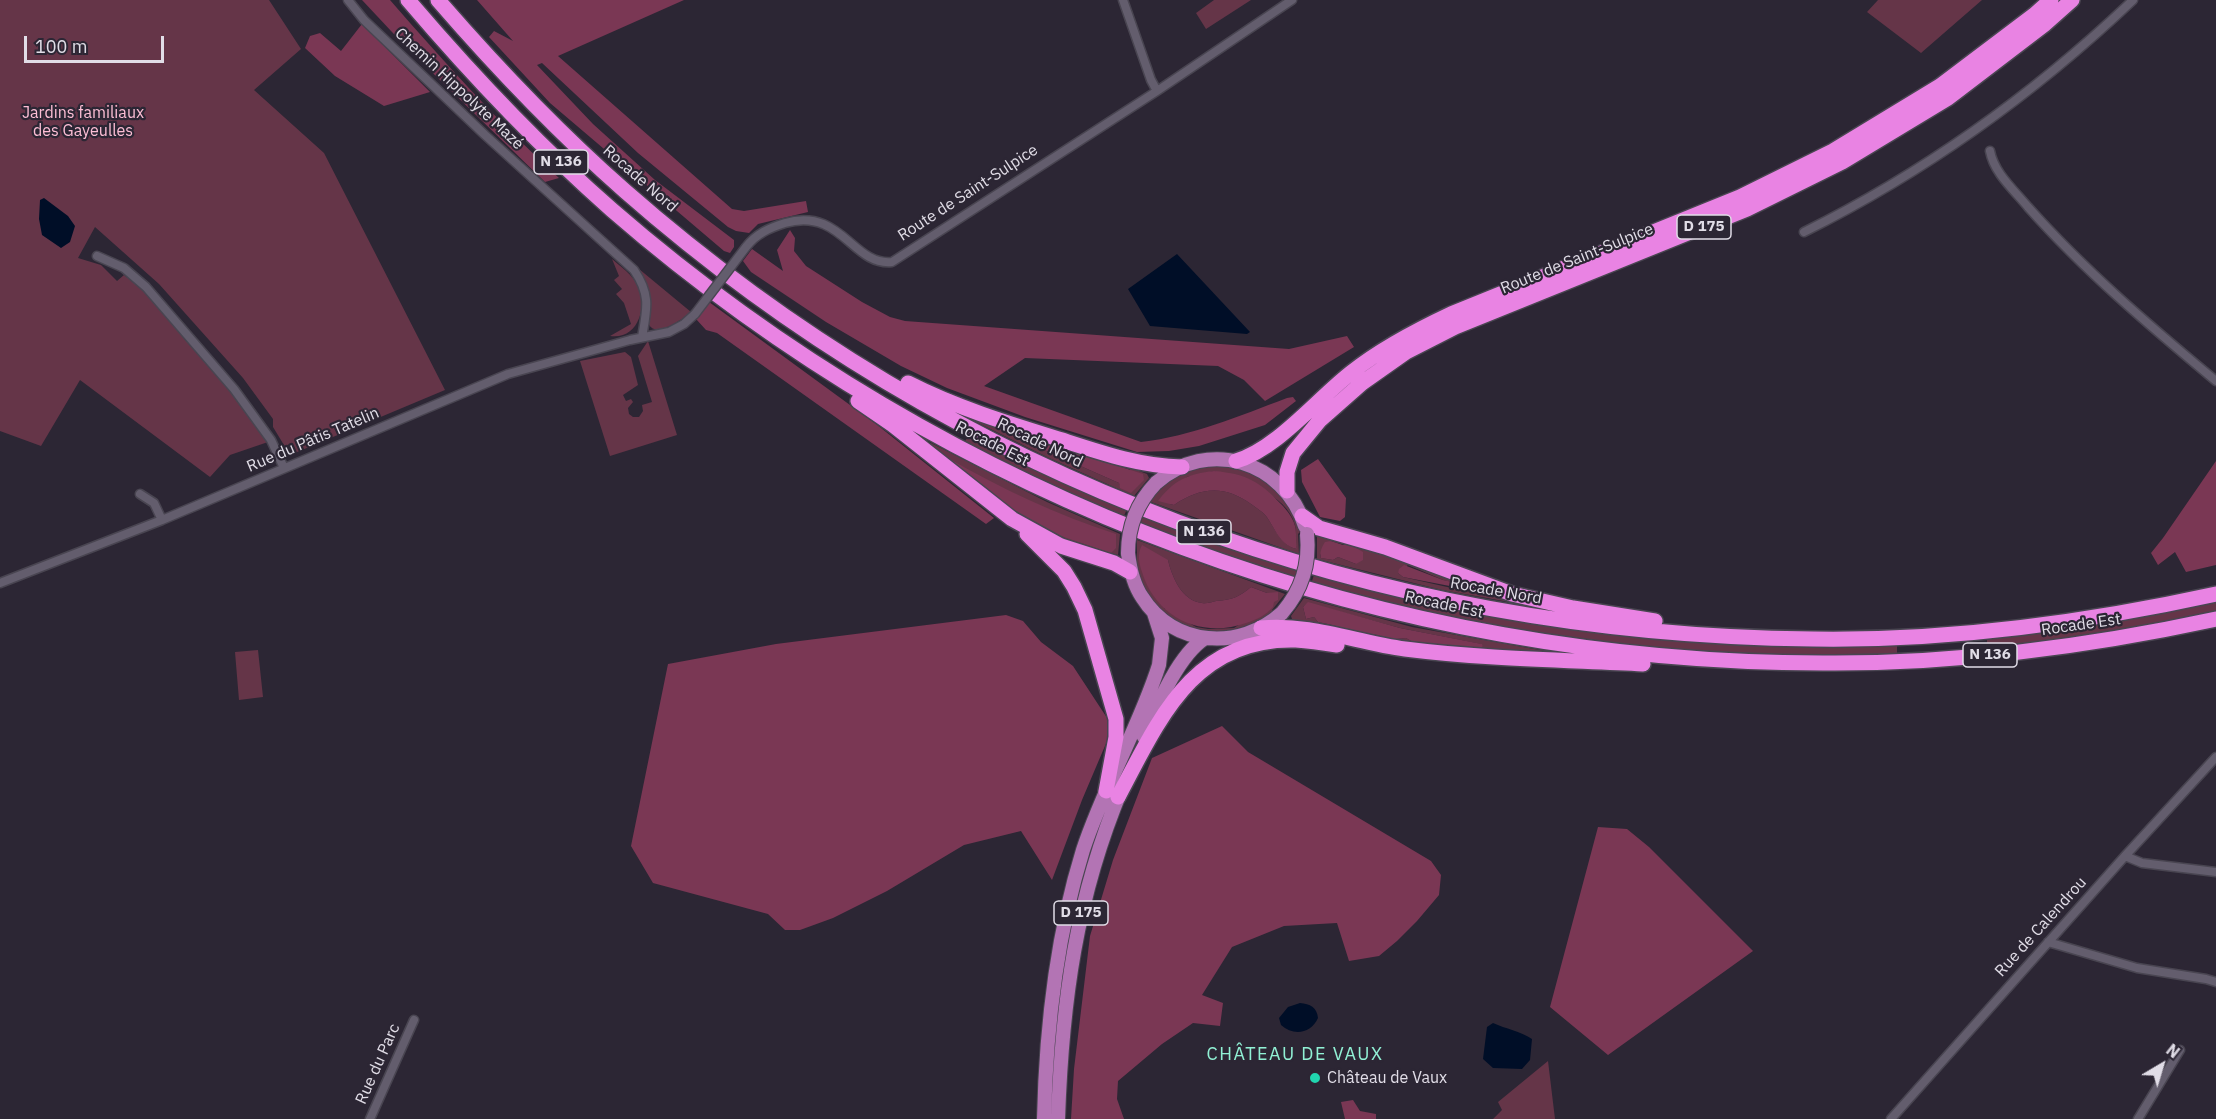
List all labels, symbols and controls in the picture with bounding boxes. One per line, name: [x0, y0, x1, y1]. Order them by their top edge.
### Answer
scale bar: [27, 24, 166, 62]
street label: Chemin Hippolyte Mazé: [391, 24, 527, 154]
text: 100 m: [35, 35, 87, 58]
park label: Jardins familiaux des Gayeulles: [22, 103, 144, 141]
street label: Rocade Nord: [599, 141, 681, 217]
street label: Route de Saint-Sulpice: [894, 141, 1042, 245]
road number: N 136: [534, 150, 588, 174]
road number: D 175: [1677, 215, 1731, 239]
street label: Route de Saint-Sulpice: [1498, 220, 1656, 298]
street label: Rue du Pâtis Tatelin: [244, 403, 382, 477]
street label: Rocade Nord: [994, 414, 1086, 472]
street label: Rocade Est: [952, 417, 1032, 471]
road number: N 136: [1177, 520, 1231, 544]
street label: Rocade Nord: [1449, 573, 1543, 609]
street label: Rocade Est: [1403, 587, 1485, 623]
street label: Rocade Est: [2040, 610, 2122, 640]
road number: N 136: [1963, 643, 2017, 667]
street label: Rue de Calendrou: [1991, 873, 2091, 981]
road number: D 175: [1054, 901, 1108, 925]
street label: Rue du Parc: [352, 1021, 404, 1107]
north arrow: [2132, 1035, 2192, 1095]
text: N: [2162, 1039, 2184, 1062]
district label: CHÂTEAU DE VAUX: [1207, 1044, 1383, 1066]
place label: Château de Vaux: [1327, 1068, 1447, 1088]
marker: Château de Vaux: [1308, 1071, 1322, 1085]

